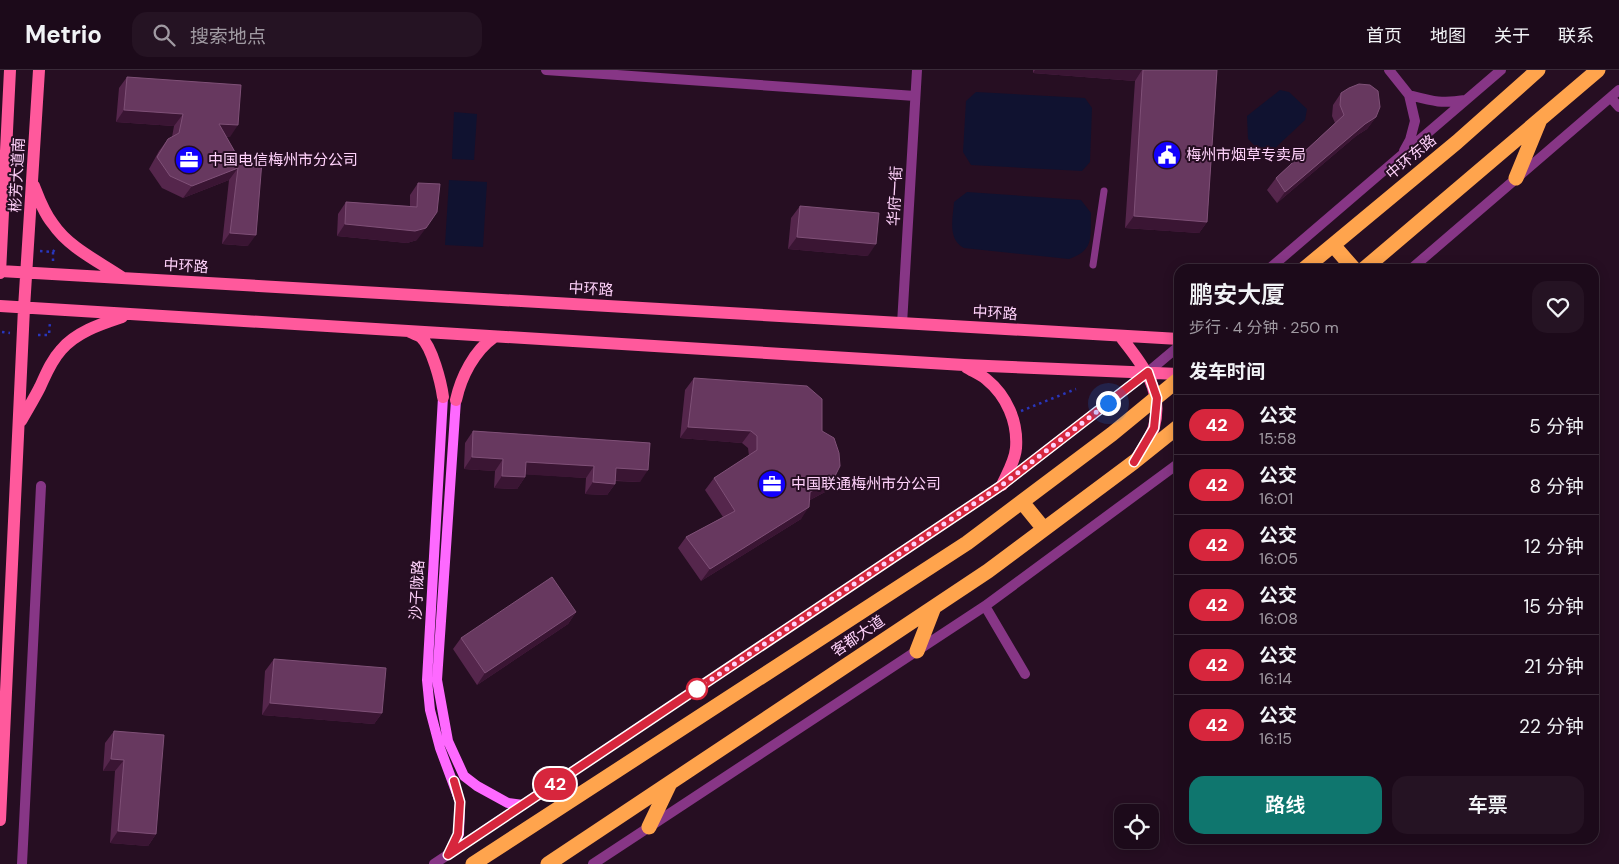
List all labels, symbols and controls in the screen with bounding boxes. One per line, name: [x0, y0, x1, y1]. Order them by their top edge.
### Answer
search box: [132, 12, 482, 57]
text: Metrio: [25, 19, 102, 50]
icon: search: [150, 21, 178, 49]
text: 搜索地点: [190, 24, 266, 49]
text: 首页: [1366, 24, 1402, 48]
text: 地图: [1430, 24, 1466, 48]
text: 关于: [1494, 24, 1530, 48]
text: 联系: [1558, 24, 1594, 48]
street label: 中环东路: [1382, 130, 1440, 184]
street label: 彬芳大道南: [5, 137, 29, 213]
public building icon: 梅州市烟草专卖局: [1152, 140, 1182, 170]
office icon: 中国电信梅州市分公司: [174, 145, 204, 175]
place label: 梅州市烟草专卖局: [1186, 145, 1306, 165]
place label: 中国电信梅州市分公司: [208, 150, 358, 170]
street label: 华府一街: [883, 166, 907, 226]
street label: 中环路: [163, 255, 209, 277]
street label: 中环路: [568, 278, 614, 300]
text: 鹏安大厦: [1189, 279, 1285, 310]
button: heart: [1532, 281, 1584, 333]
street label: 中环路: [972, 302, 1018, 324]
text: 步行 · 4 分钟 · 250 m: [1189, 317, 1339, 338]
text: 发车时间: [1189, 359, 1265, 384]
your location: [1096, 391, 1121, 416]
text: 公交: [1259, 403, 1297, 428]
text: 42: [1205, 413, 1228, 437]
text: 5 分钟: [1529, 414, 1584, 439]
text: 15:58: [1259, 428, 1296, 449]
text: 公交: [1259, 463, 1297, 488]
office icon: 中国联通梅州市分公司: [757, 469, 787, 499]
text: 42: [1205, 473, 1228, 497]
place label: 中国联通梅州市分公司: [791, 474, 941, 494]
text: 8 分钟: [1529, 474, 1584, 499]
text: 16:01: [1259, 488, 1293, 509]
text: 公交: [1259, 523, 1297, 548]
text: 42: [1205, 533, 1228, 557]
text: 12 分钟: [1524, 534, 1584, 559]
text: 16:05: [1259, 548, 1298, 569]
street label: 沙子陇路: [405, 560, 429, 620]
text: 公交: [1259, 583, 1297, 608]
text: 42: [1205, 593, 1228, 617]
text: 15 分钟: [1523, 594, 1584, 619]
text: 16:08: [1259, 608, 1298, 629]
street label: 客都大道: [828, 611, 888, 661]
text: 公交: [1259, 643, 1297, 668]
text: 42: [1205, 653, 1228, 677]
text: 21 分钟: [1524, 654, 1584, 679]
text: 16:14: [1259, 668, 1292, 689]
unlabelled marker: [686, 678, 708, 700]
text: 公交: [1259, 703, 1297, 728]
text: 42: [1205, 713, 1228, 737]
text: 22 分钟: [1519, 714, 1584, 739]
text: 16:15: [1259, 728, 1292, 749]
line badge: 42: [532, 768, 578, 800]
text: 42: [544, 772, 566, 796]
button: 路线: [1189, 776, 1382, 834]
button: 车票: [1392, 776, 1584, 834]
map controls: [1114, 804, 1159, 849]
button: locate: [1114, 804, 1159, 849]

